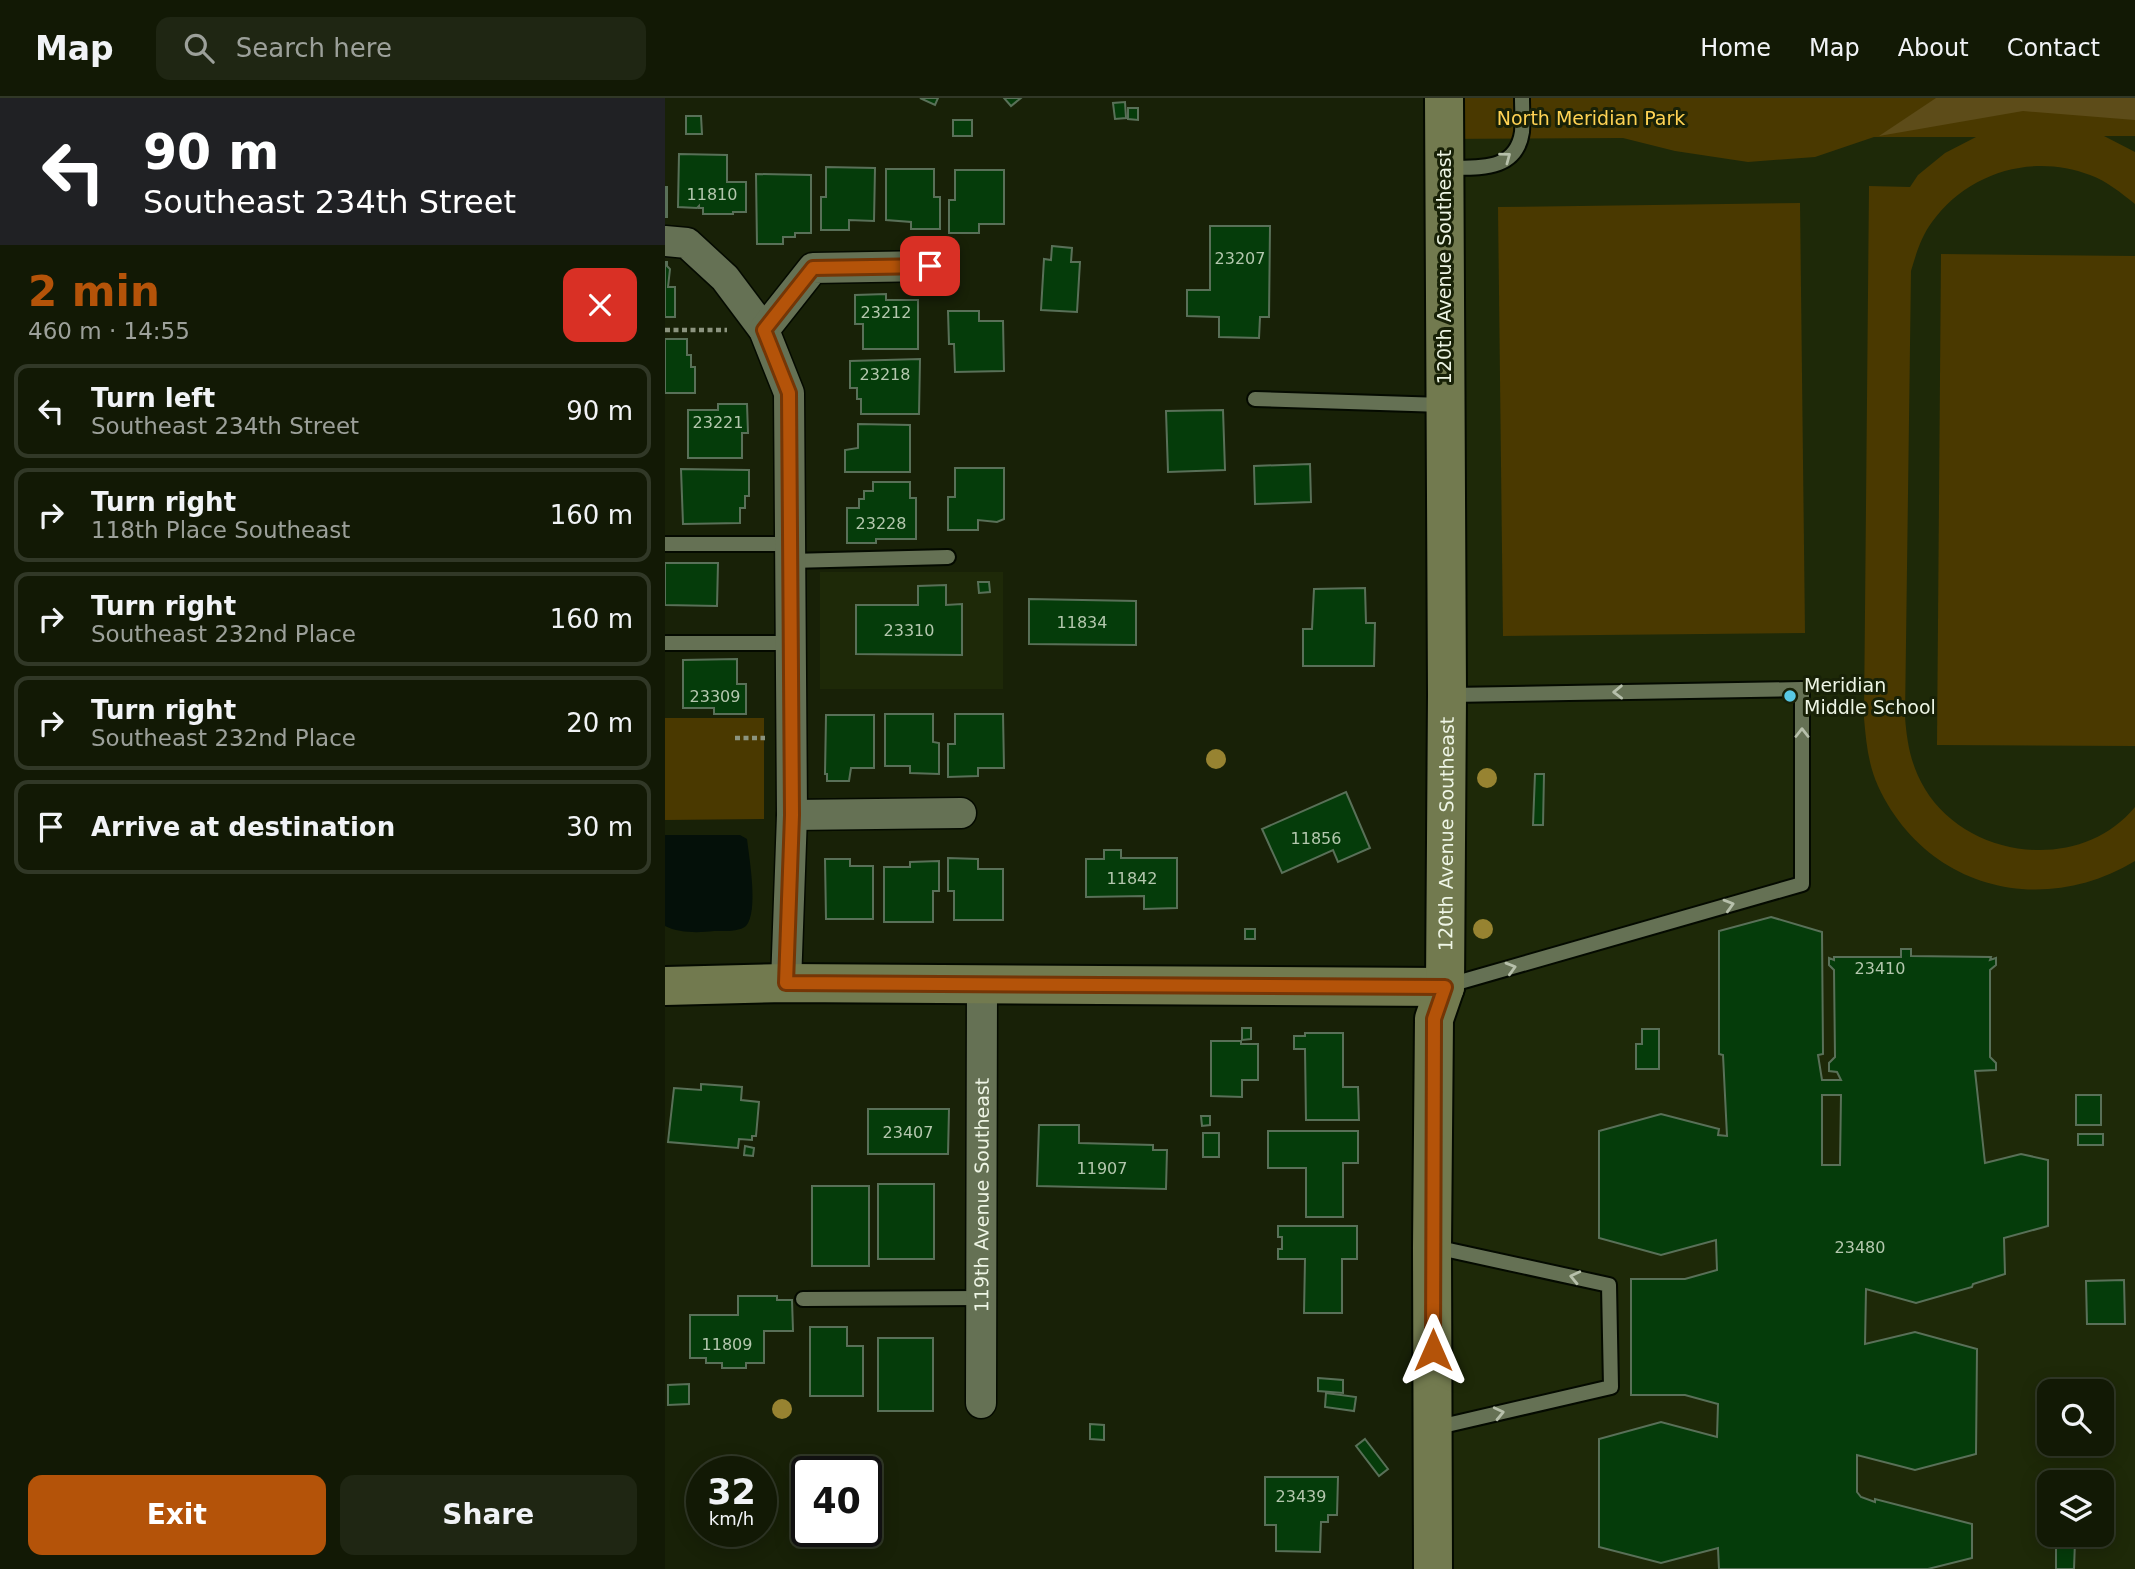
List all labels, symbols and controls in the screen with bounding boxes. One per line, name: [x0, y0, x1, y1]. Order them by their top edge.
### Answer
search box: [156, 17, 646, 80]
text: Map: [35, 29, 114, 68]
icon: search: [180, 29, 218, 67]
text: Search here: [236, 33, 392, 63]
text: Home: [1700, 34, 1771, 62]
text: Map: [1809, 34, 1860, 62]
text: About: [1898, 34, 1969, 62]
text: Contact: [2007, 34, 2100, 62]
park label: North Meridian Park: [1497, 107, 1685, 129]
text: 90 m: [143, 124, 279, 181]
icon: left: [28, 126, 119, 217]
street label: 120th Avenue Southeast: [1433, 150, 1455, 384]
one-way arrow: [1498, 153, 1511, 165]
text: Southeast 234th Street: [143, 183, 516, 221]
house number: 11810: [687, 185, 737, 204]
pin: [900, 236, 960, 296]
icon: arrive: [911, 247, 949, 285]
house number: 23207: [1215, 249, 1265, 268]
text: 2 min: [28, 267, 160, 316]
button: close: [563, 268, 637, 342]
house number: 23212: [861, 303, 911, 322]
text: 460 m · 14:55: [28, 318, 190, 344]
house number: 23218: [860, 365, 910, 384]
text: Turn left: [91, 383, 215, 413]
icon: left: [32, 392, 70, 430]
text: 90 m: [566, 396, 633, 426]
text: Southeast 234th Street: [91, 413, 359, 439]
house number: 23221: [693, 413, 743, 432]
text: Turn right: [91, 487, 236, 517]
icon: right: [32, 496, 70, 534]
text: 160 m: [550, 500, 633, 530]
house number: 23228: [856, 514, 906, 533]
text: 118th Place Southeast: [91, 517, 350, 543]
text: Turn right: [91, 591, 236, 621]
icon: right: [32, 600, 70, 638]
text: 160 m: [550, 604, 633, 634]
house number: 11834: [1057, 613, 1107, 632]
text: Southeast 232nd Place: [91, 621, 356, 647]
house number: 23310: [884, 621, 934, 640]
place label: Meridian Middle School: [1804, 674, 1936, 718]
one-way arrow: [1612, 684, 1623, 700]
house number: 23309: [690, 687, 740, 706]
marker: Meridian Middle School: [1782, 688, 1798, 704]
text: Turn right: [91, 695, 236, 725]
icon: right: [32, 704, 70, 742]
text: 20 m: [566, 708, 633, 738]
street label: 120th Avenue Southeast: [1434, 717, 1458, 951]
text: Southeast 232nd Place: [91, 725, 356, 751]
one-way arrow: [1794, 727, 1810, 738]
icon: arrive: [32, 808, 70, 846]
text: Arrive at destination: [91, 812, 395, 842]
text: 30 m: [566, 812, 633, 842]
house number: 11856: [1291, 829, 1341, 848]
house number: 11842: [1107, 869, 1157, 888]
one-way arrow: [1723, 899, 1735, 914]
house number: 23410: [1855, 959, 1905, 978]
one-way arrow: [1504, 962, 1516, 976]
street label: 119th Avenue Southeast: [970, 1078, 993, 1312]
house number: 23407: [883, 1123, 933, 1142]
house number: 11907: [1077, 1159, 1127, 1178]
house number: 23480: [1835, 1238, 1885, 1257]
one-way arrow: [1569, 1270, 1581, 1285]
position arrow: [1396, 1313, 1470, 1387]
house number: 11809: [702, 1335, 752, 1354]
map controls: [2037, 1379, 2114, 1547]
button: search: [2037, 1379, 2114, 1456]
one-way arrow: [1493, 1407, 1505, 1421]
speed limit sign: 40: [791, 1456, 882, 1547]
button: layers: [2037, 1470, 2114, 1547]
text: 32: [707, 1472, 756, 1512]
button: Exit: [28, 1475, 326, 1555]
button: Share: [340, 1475, 637, 1555]
house number: 23439: [1276, 1487, 1326, 1506]
text: km/h: [709, 1508, 754, 1529]

